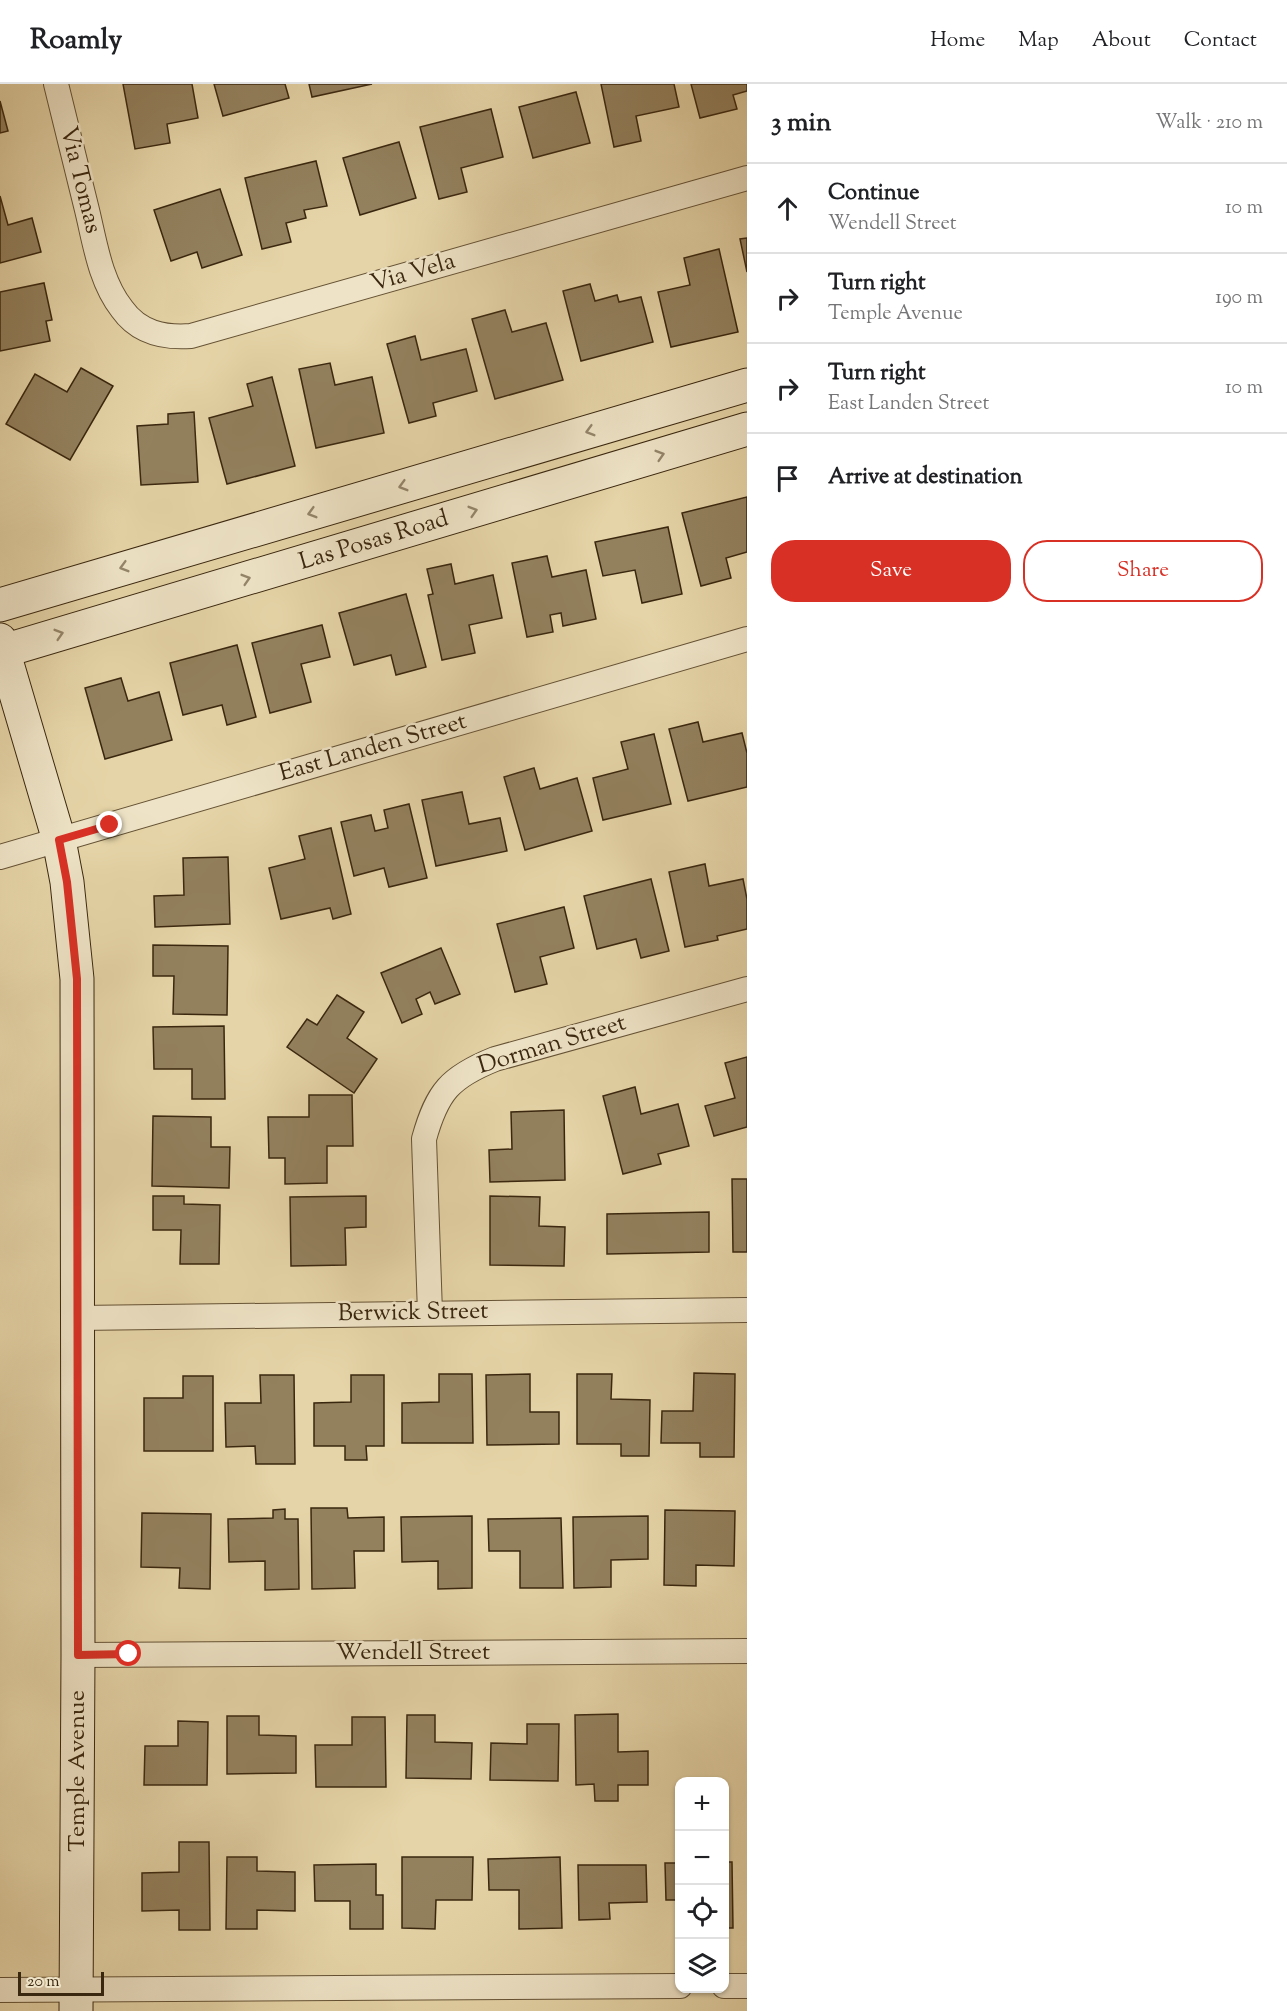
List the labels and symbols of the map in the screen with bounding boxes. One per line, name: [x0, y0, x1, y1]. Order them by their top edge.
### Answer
street label: Via Tomas: [50, 123, 110, 237]
street label: Via Vela: [367, 245, 459, 301]
one-way arrow: [585, 424, 596, 436]
one-way arrow: [654, 450, 665, 462]
one-way arrow: [398, 479, 409, 491]
street label: Las Posas Road: [295, 502, 453, 580]
one-way arrow: [307, 506, 318, 518]
one-way arrow: [467, 506, 478, 518]
one-way arrow: [119, 560, 130, 572]
one-way arrow: [240, 574, 251, 586]
one-way arrow: [53, 629, 64, 641]
street label: East Landen Street: [275, 705, 471, 791]
route end: [96, 811, 122, 837]
street label: Dorman Street: [474, 1006, 630, 1084]
street label: Berwick Street: [337, 1295, 489, 1331]
street label: Wendell Street: [336, 1636, 490, 1670]
route start: [115, 1640, 141, 1666]
street label: Temple Avenue: [61, 1690, 95, 1852]
scale bar: [18, 1969, 104, 1996]

